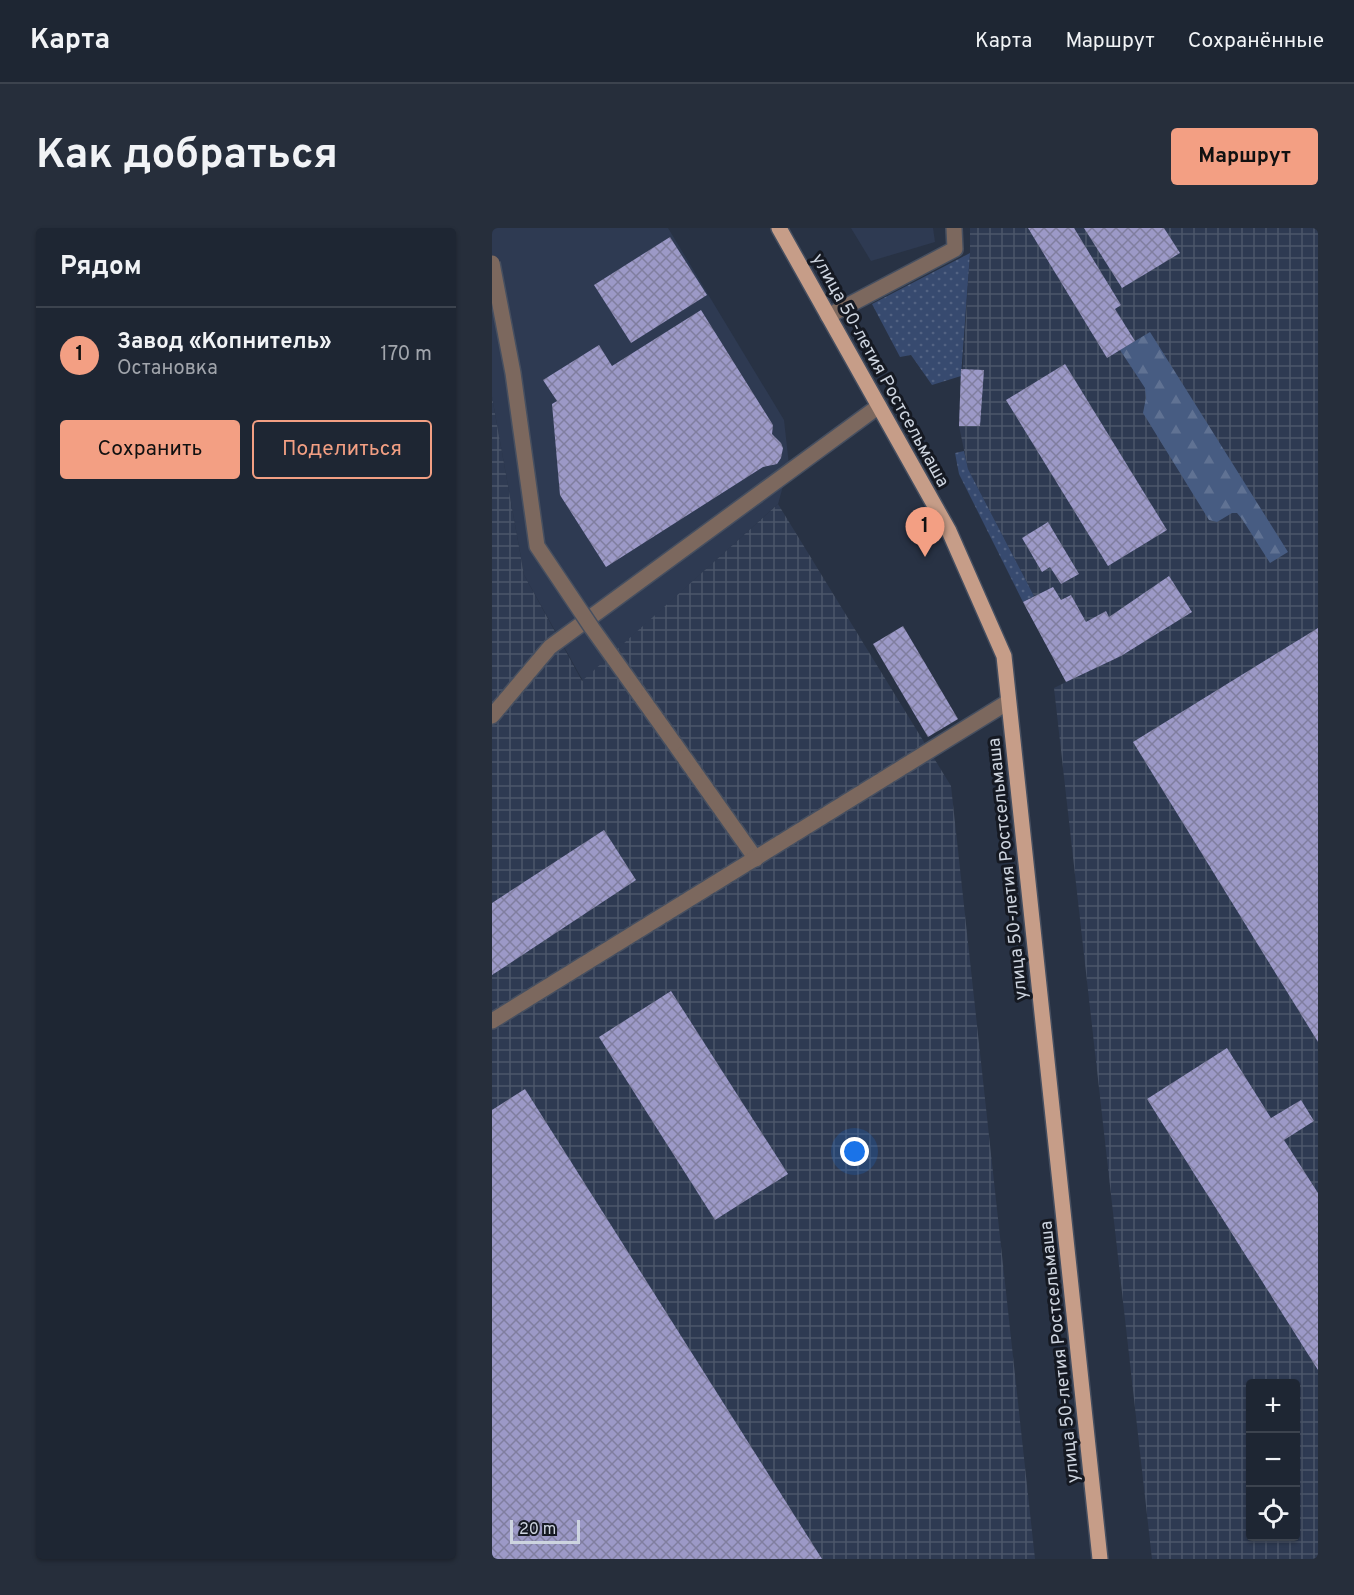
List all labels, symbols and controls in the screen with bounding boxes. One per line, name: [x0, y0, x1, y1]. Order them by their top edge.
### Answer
text: Карта: [30, 23, 110, 59]
text: Карта: [975, 28, 1032, 55]
text: Маршрут: [1065, 28, 1155, 55]
text: Сохранённые: [1188, 28, 1324, 55]
button: Маршрут: [1171, 128, 1318, 185]
text: Как добраться: [36, 130, 338, 183]
street label: улица 50-летия Ростсельмаша: [806, 250, 954, 492]
text: Рядом: [60, 251, 142, 284]
text: Завод «Копнитель»: [117, 329, 332, 356]
text: 1: [76, 342, 84, 368]
text: 170 m: [380, 342, 432, 368]
text: Остановка: [117, 356, 218, 382]
button: Сохранить: [60, 420, 240, 479]
button: Поделиться: [252, 420, 432, 479]
pin: 1: [906, 508, 944, 557]
street label: улица 50-летия Ростсельмаша: [983, 737, 1034, 1001]
your location: [840, 1137, 869, 1166]
street label: улица 50-летия Ростсельмаша: [1035, 1220, 1086, 1484]
map controls: [1246, 1379, 1300, 1541]
button: +: [1246, 1379, 1300, 1433]
button: −: [1246, 1433, 1300, 1487]
button: locate: [1246, 1487, 1300, 1541]
scale bar: [510, 1517, 580, 1544]
text: 20 m: [519, 1520, 556, 1540]

